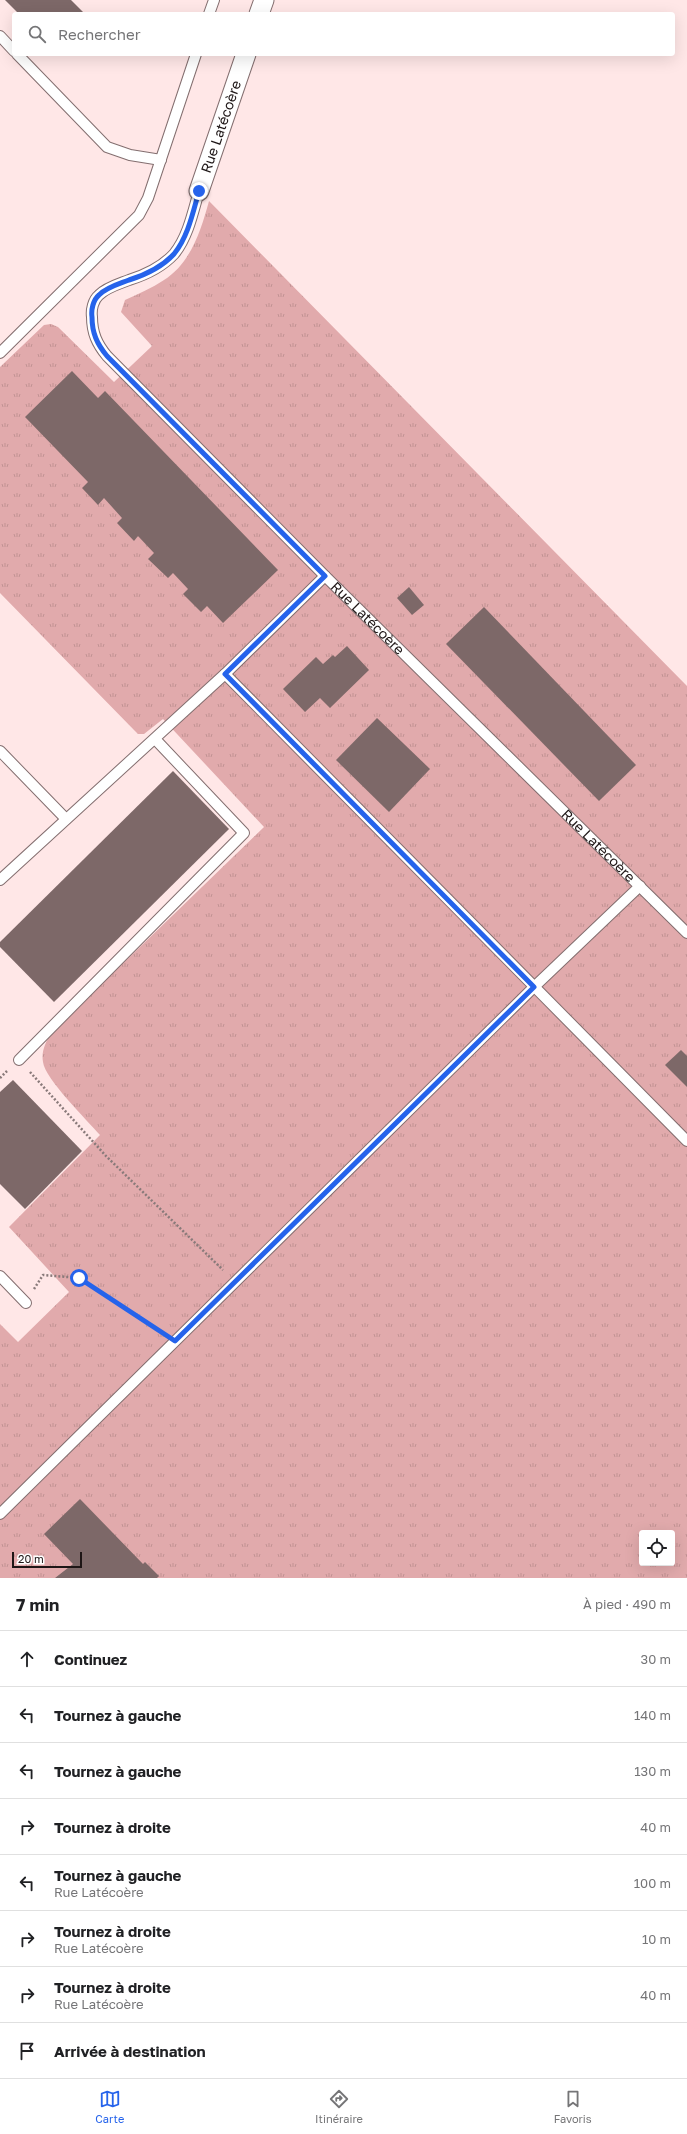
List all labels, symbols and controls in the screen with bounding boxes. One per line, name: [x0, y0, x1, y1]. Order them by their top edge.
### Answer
search box: [12, 12, 675, 56]
icon: search: [26, 23, 48, 45]
text: Rechercher: [58, 25, 141, 43]
street label: Rue Latécoère: [197, 78, 244, 175]
route end: [190, 182, 208, 200]
street label: Rue Latécoère: [328, 578, 408, 658]
street label: Rue Latécoère: [558, 805, 639, 885]
route start: [70, 1269, 88, 1287]
map controls: [639, 1530, 675, 1566]
button: locate: [639, 1530, 675, 1566]
scale bar: [12, 1550, 82, 1569]
text: 20 m: [18, 1552, 44, 1565]
text: 7 min: [16, 1594, 59, 1615]
text: À pied · 490 m: [583, 1596, 671, 1612]
icon: ahead: [16, 1648, 38, 1670]
text: Continuez: [54, 1650, 127, 1668]
text: 30 m: [641, 1651, 671, 1667]
icon: left: [16, 1704, 38, 1726]
text: Tournez à gauche: [54, 1706, 181, 1724]
text: 140 m: [634, 1707, 671, 1723]
icon: left: [16, 1760, 38, 1782]
text: Tournez à gauche: [54, 1762, 181, 1780]
text: 130 m: [634, 1763, 671, 1779]
icon: right: [16, 1816, 38, 1838]
text: Tournez à droite: [54, 1818, 171, 1836]
text: 40 m: [640, 1819, 671, 1835]
text: Tournez à gauche: [54, 1866, 181, 1884]
icon: left: [16, 1872, 38, 1894]
text: 100 m: [634, 1875, 671, 1891]
text: Rue Latécoère: [54, 1884, 144, 1900]
text: Tournez à droite: [54, 1922, 171, 1940]
icon: right: [16, 1928, 38, 1950]
text: 10 m: [642, 1931, 671, 1947]
text: Rue Latécoère: [54, 1940, 144, 1956]
text: Tournez à droite: [54, 1978, 171, 1996]
icon: right: [16, 1984, 38, 2006]
text: 40 m: [640, 1987, 671, 2003]
text: Rue Latécoère: [54, 1996, 144, 2012]
icon: arrive: [16, 2040, 38, 2062]
text: Arrivée à destination: [54, 2042, 206, 2060]
tab: Carte: [95, 2088, 124, 2125]
tab: Itinéraire: [315, 2088, 363, 2125]
tab: Favoris: [554, 2088, 592, 2125]

